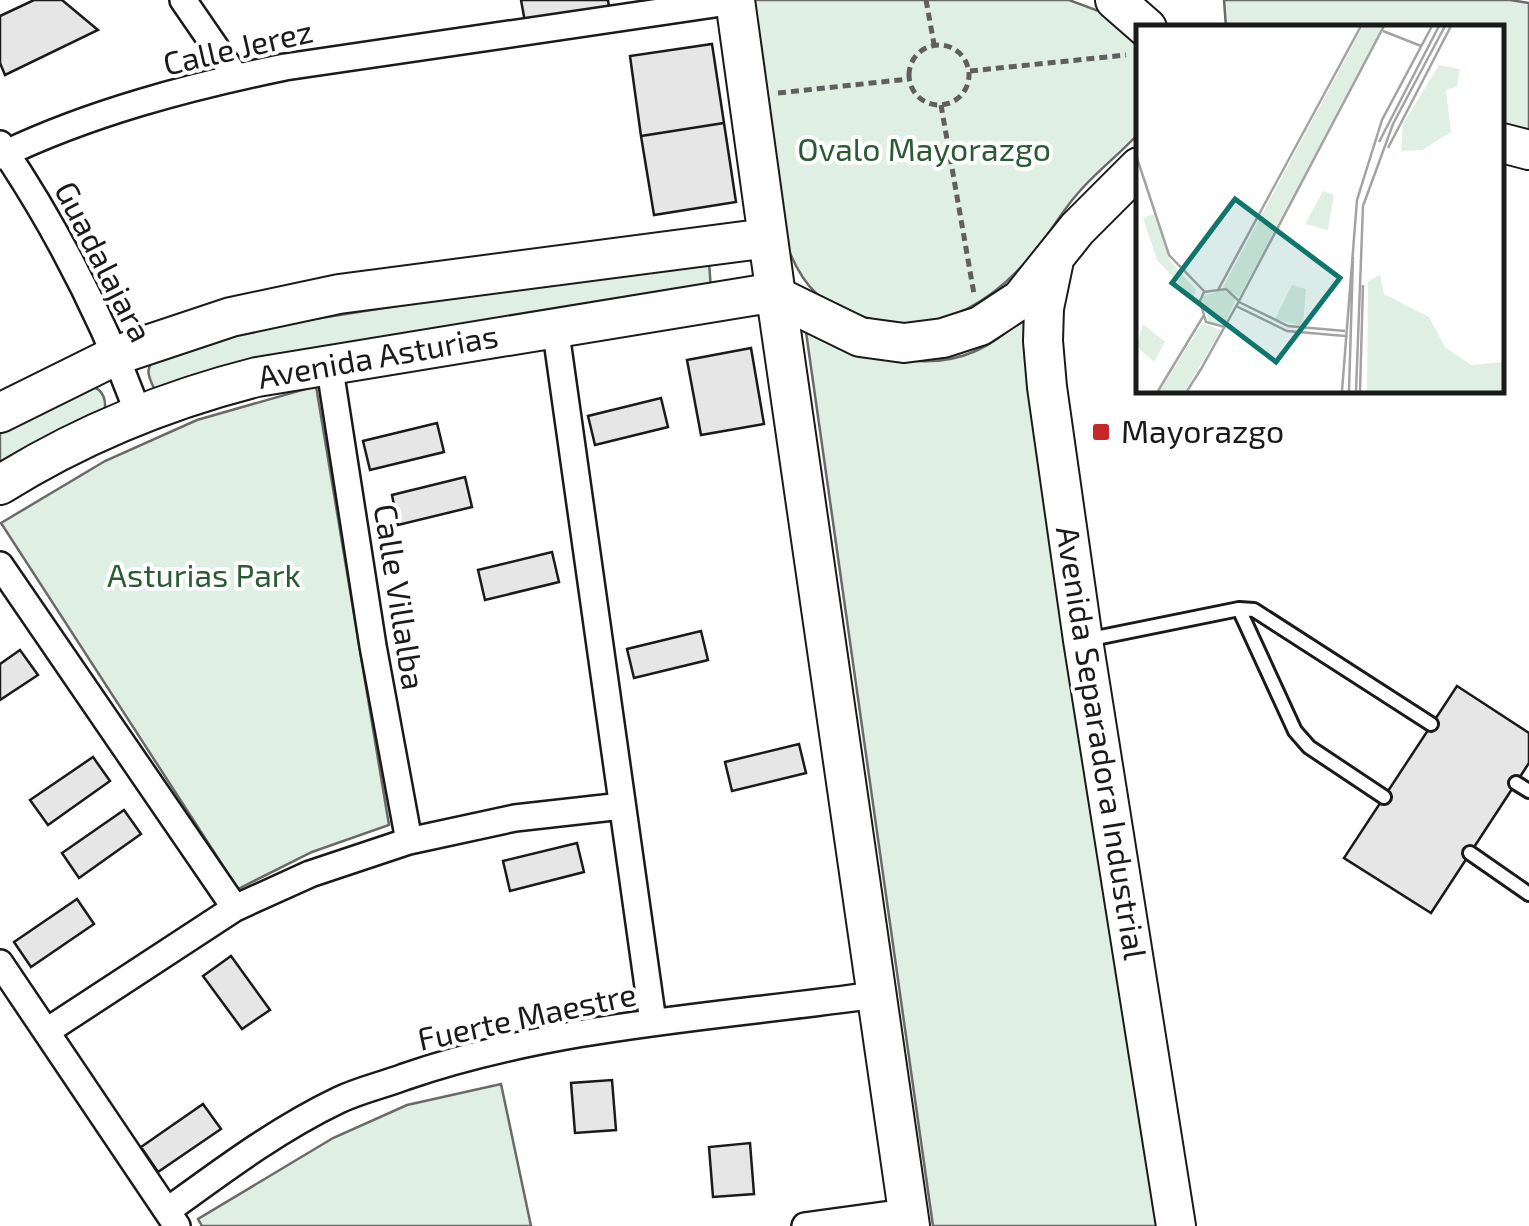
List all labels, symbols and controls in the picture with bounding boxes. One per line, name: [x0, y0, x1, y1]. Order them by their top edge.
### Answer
street label: Calle Jerez: [159, 10, 316, 82]
inset map: [1136, 25, 1504, 392]
park label: Ovalo Mayorazgo: [797, 129, 1051, 167]
street label: Guadalajara: [47, 175, 161, 348]
street label: Avenida Asturias: [255, 315, 501, 395]
place label: Mayorazgo: [1121, 411, 1284, 449]
marker: Mayorazgo: [1090, 421, 1112, 443]
street label: Calle Villalba: [368, 501, 434, 692]
street label: Avenida Separadora Industrial: [1050, 523, 1156, 963]
park label: Asturias Park: [107, 555, 301, 593]
street label: Fuerte Maestre: [414, 973, 639, 1057]

